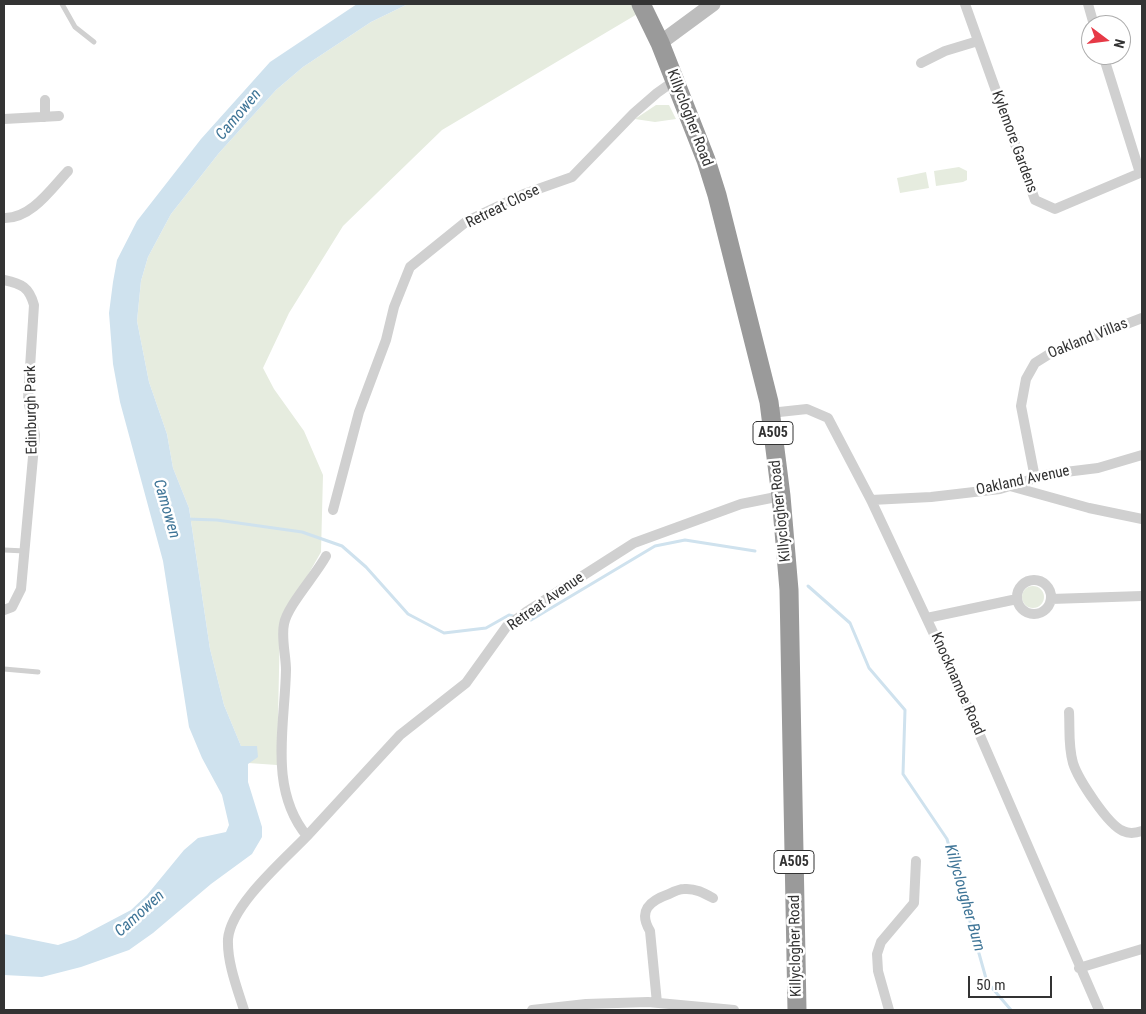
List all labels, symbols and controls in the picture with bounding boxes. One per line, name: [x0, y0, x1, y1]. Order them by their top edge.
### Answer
north arrow: [1081, 15, 1131, 65]
text: N: [1111, 37, 1128, 50]
street label: Killyclogher Road: [662, 67, 716, 169]
water label: Camowen: [212, 86, 266, 144]
street label: Kylemore Gardens: [987, 88, 1041, 196]
street label: Retreat Close: [463, 182, 543, 232]
street label: Oakland Villas: [1045, 315, 1131, 363]
street label: Edinburgh Park: [22, 365, 42, 455]
road number: A505: [753, 422, 793, 444]
street label: Killyclogher Road: [767, 459, 795, 563]
street label: Oakland Avenue: [975, 462, 1071, 500]
water label: Camowen: [148, 477, 184, 541]
street label: Retreat Avenue: [504, 569, 588, 635]
street label: Knocknamoe Road: [926, 630, 988, 738]
water label: Killyclougher Burn: [940, 842, 988, 954]
road number: A505: [774, 850, 814, 874]
water label: Camowen: [111, 887, 169, 941]
street label: Killyclogher Road: [786, 895, 806, 997]
scale bar: [971, 966, 1055, 998]
text: 50 m: [976, 976, 1006, 994]

